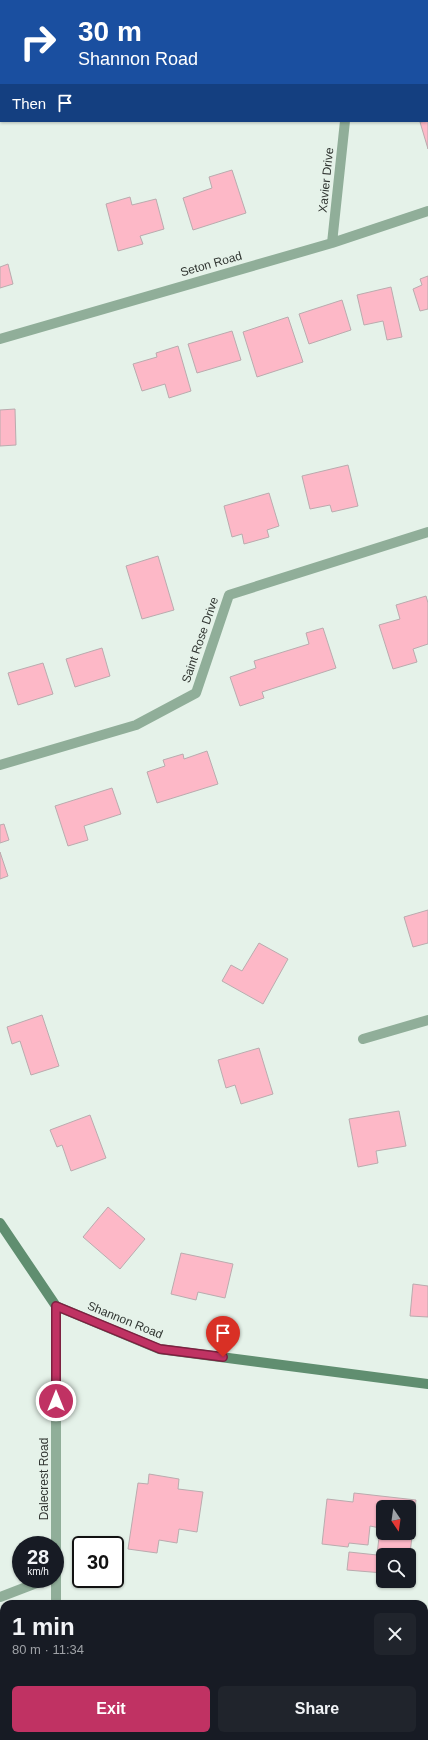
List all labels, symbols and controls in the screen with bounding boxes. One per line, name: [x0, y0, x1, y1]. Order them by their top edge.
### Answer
icon: right: [12, 16, 64, 68]
text: 30 m: [78, 16, 142, 47]
text: Shannon Road: [78, 49, 198, 69]
icon: arrive: [54, 92, 76, 114]
text: Then: [12, 95, 46, 112]
street label: Xavier Drive: [316, 146, 336, 213]
street label: Seton Road: [179, 249, 243, 279]
street label: Saint Rose Drive: [179, 595, 221, 685]
street label: Shannon Road: [85, 1299, 165, 1341]
pin: [206, 1316, 240, 1357]
icon: arrive: [212, 1322, 234, 1344]
position arrow: [35, 1380, 77, 1422]
street label: Dalecrest Road: [37, 1438, 51, 1520]
north arrow: [376, 1500, 416, 1540]
map controls: [376, 1500, 416, 1588]
speed limit sign: 30: [72, 1536, 124, 1588]
text: 28: [27, 1546, 49, 1568]
button: search: [376, 1548, 416, 1588]
text: km/h: [27, 1566, 49, 1577]
text: 1 min: [12, 1613, 75, 1640]
button: close: [374, 1613, 416, 1655]
text: 80 m · 11:34: [12, 1642, 84, 1657]
button: Exit: [12, 1686, 210, 1732]
button: Share: [218, 1686, 416, 1732]

